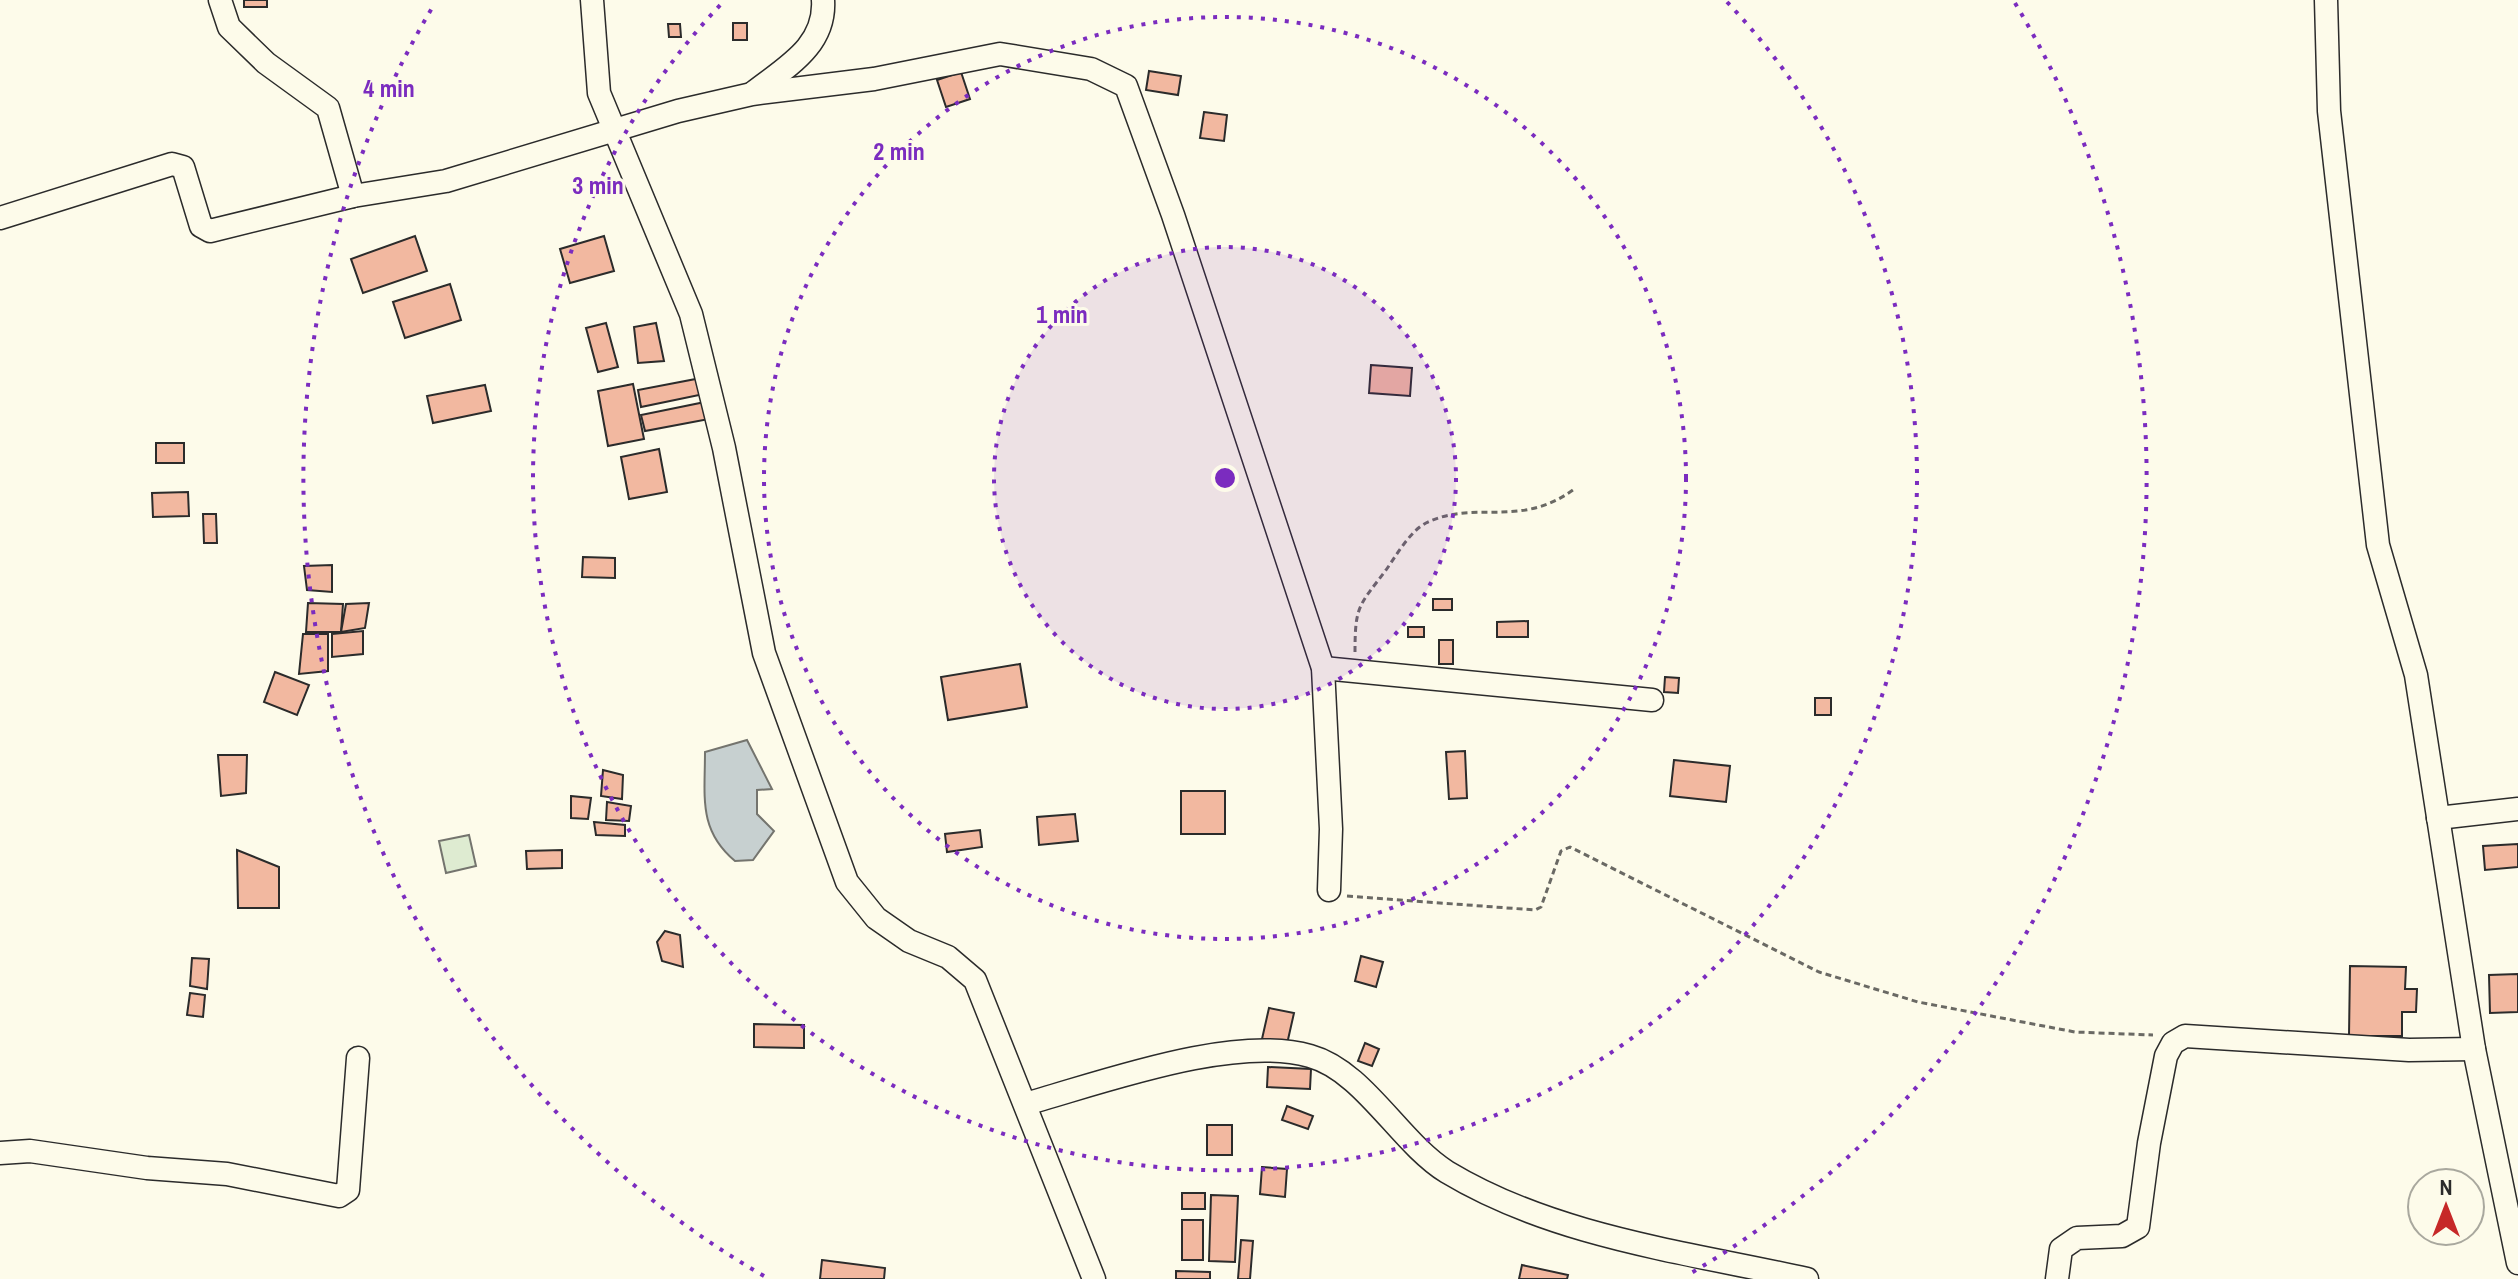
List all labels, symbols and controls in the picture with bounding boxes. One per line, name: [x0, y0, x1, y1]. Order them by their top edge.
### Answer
text: 4 min: [363, 72, 415, 104]
text: 2 min: [873, 135, 925, 167]
text: 3 min: [572, 169, 624, 201]
text: 1 min: [1036, 298, 1088, 330]
centre of rings: [1211, 464, 1239, 492]
north arrow: [2406, 1167, 2486, 1247]
text: N: [2439, 1172, 2453, 1202]

